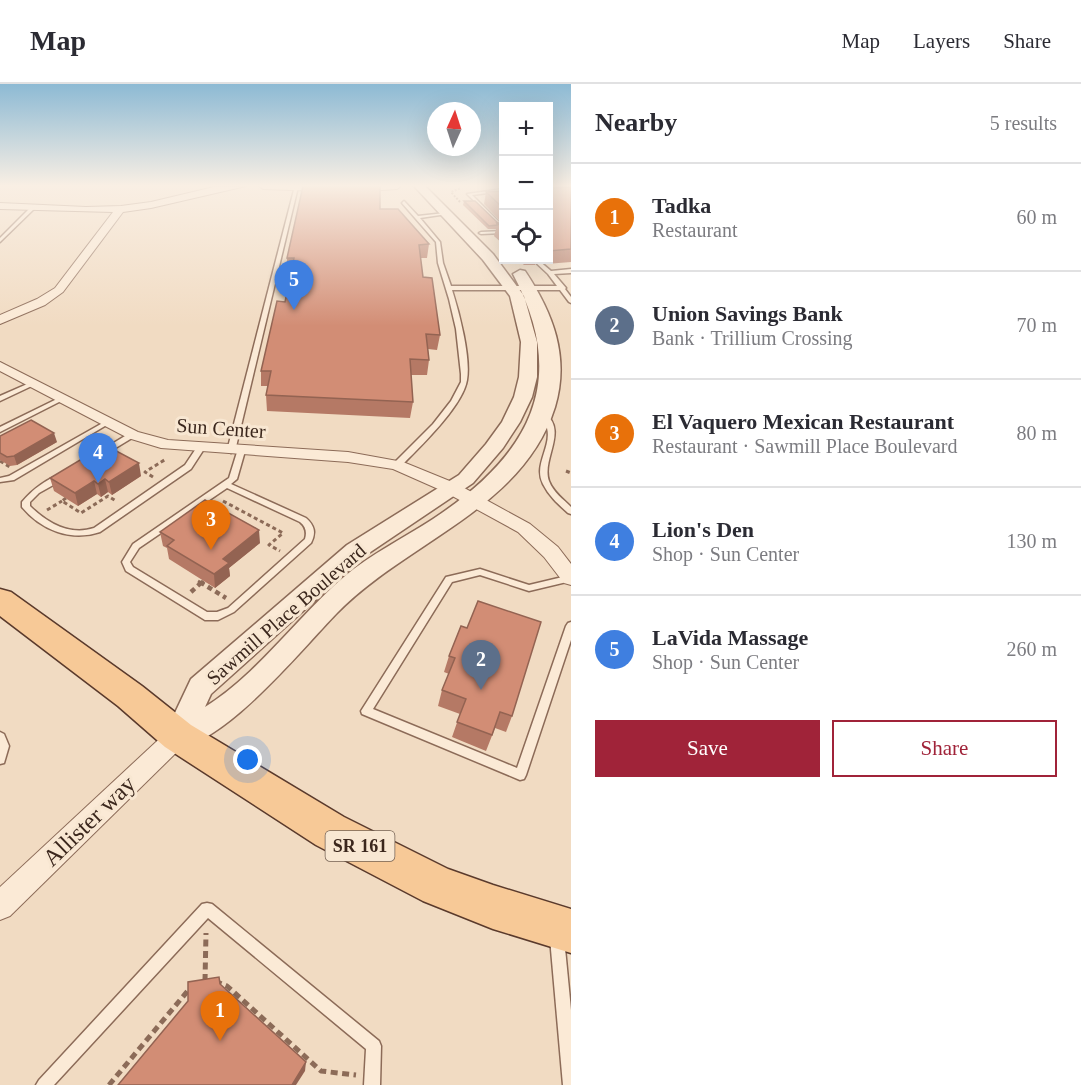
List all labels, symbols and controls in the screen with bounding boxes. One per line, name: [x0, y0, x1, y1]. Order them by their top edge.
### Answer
text: Map: [30, 25, 86, 56]
text: Map: [842, 29, 880, 53]
text: Layers: [913, 29, 970, 53]
text: Share: [1003, 29, 1051, 53]
north arrow: [427, 102, 481, 156]
map controls: [499, 102, 553, 264]
button: +: [499, 102, 553, 156]
text: Nearby: [595, 108, 677, 137]
text: 5 results: [990, 112, 1057, 134]
button: −: [499, 156, 553, 210]
text: Tadka: [652, 193, 711, 218]
text: 1: [610, 206, 620, 228]
text: 60 m: [1016, 206, 1057, 228]
button: locate: [499, 210, 553, 264]
text: Restaurant: [652, 219, 738, 241]
pin: 5: [274, 260, 314, 310]
text: Union Savings Bank: [652, 301, 843, 326]
text: 2: [610, 314, 620, 336]
text: 70 m: [1016, 314, 1057, 336]
text: Bank · Trillium Crossing: [652, 327, 853, 349]
text: El Vaquero Mexican Restaurant: [652, 409, 954, 434]
street label: Sun Center: [176, 414, 267, 442]
text: 3: [610, 422, 620, 444]
text: 80 m: [1016, 422, 1057, 444]
pin: 4: [78, 434, 118, 483]
text: Restaurant · Sawmill Place Boulevard: [652, 435, 957, 457]
pin: 3: [192, 500, 230, 550]
text: Lion's Den: [652, 517, 754, 542]
text: 4: [610, 530, 620, 552]
text: 130 m: [1006, 530, 1057, 552]
street label: Sawmill Place Boulevard: [202, 539, 370, 689]
text: Shop · Sun Center: [652, 543, 799, 565]
text: LaVida Massage: [652, 625, 808, 650]
text: 5: [610, 638, 620, 660]
text: 260 m: [1006, 638, 1057, 660]
pin: 2: [462, 640, 500, 690]
text: Shop · Sun Center: [652, 651, 799, 673]
button: Save: [595, 720, 820, 777]
button: Share: [832, 720, 1057, 777]
your location: [233, 745, 262, 774]
street label: Allister way: [38, 771, 140, 871]
road number: SR 161: [326, 831, 394, 861]
pin: 1: [200, 992, 240, 1041]

